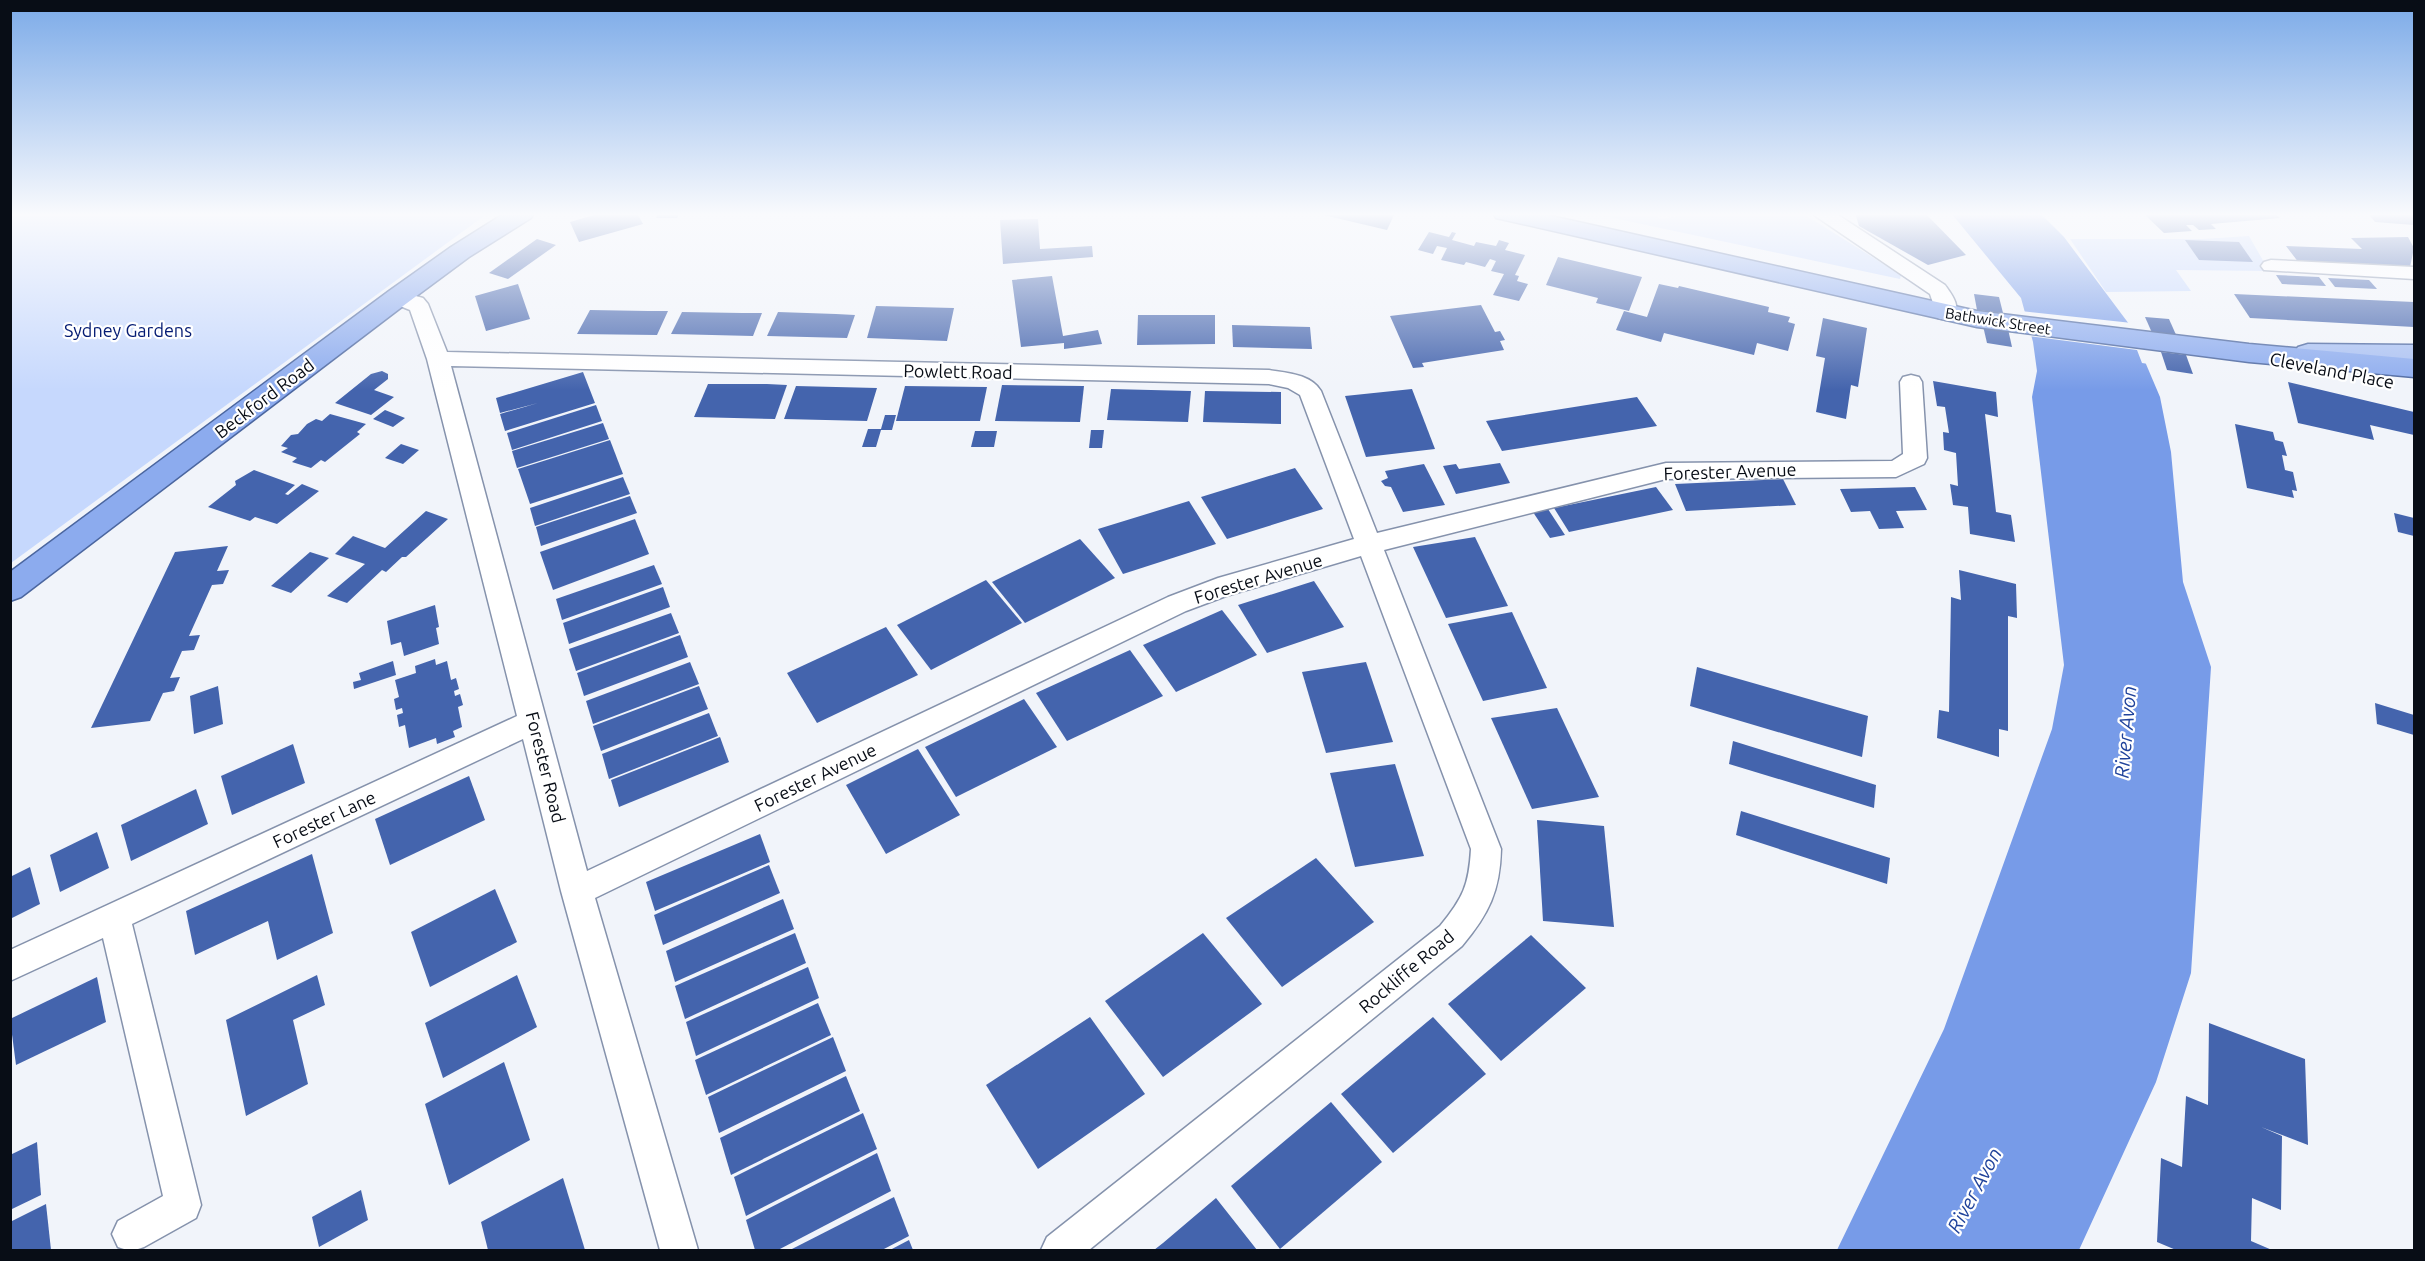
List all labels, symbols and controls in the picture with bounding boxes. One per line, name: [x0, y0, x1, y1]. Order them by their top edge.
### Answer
street label: Bathwick Street: [1944, 304, 2052, 338]
park label: Sydney Gardens: [64, 320, 192, 340]
street label: Cleveland Place: [2268, 348, 2396, 392]
street label: Beckford Road: [210, 354, 318, 442]
street label: Powlett Road: [903, 360, 1013, 382]
street label: Forester Avenue: [1663, 459, 1797, 483]
street label: Forester Avenue: [1191, 549, 1325, 607]
water label: River Avon: [2110, 685, 2140, 779]
street label: Forester Road: [523, 709, 569, 825]
street label: Forester Avenue: [751, 739, 879, 815]
street label: Forester Lane: [269, 786, 379, 852]
street label: Rockliffe Road: [1355, 926, 1457, 1016]
water label: River Avon: [1942, 1144, 2006, 1236]

